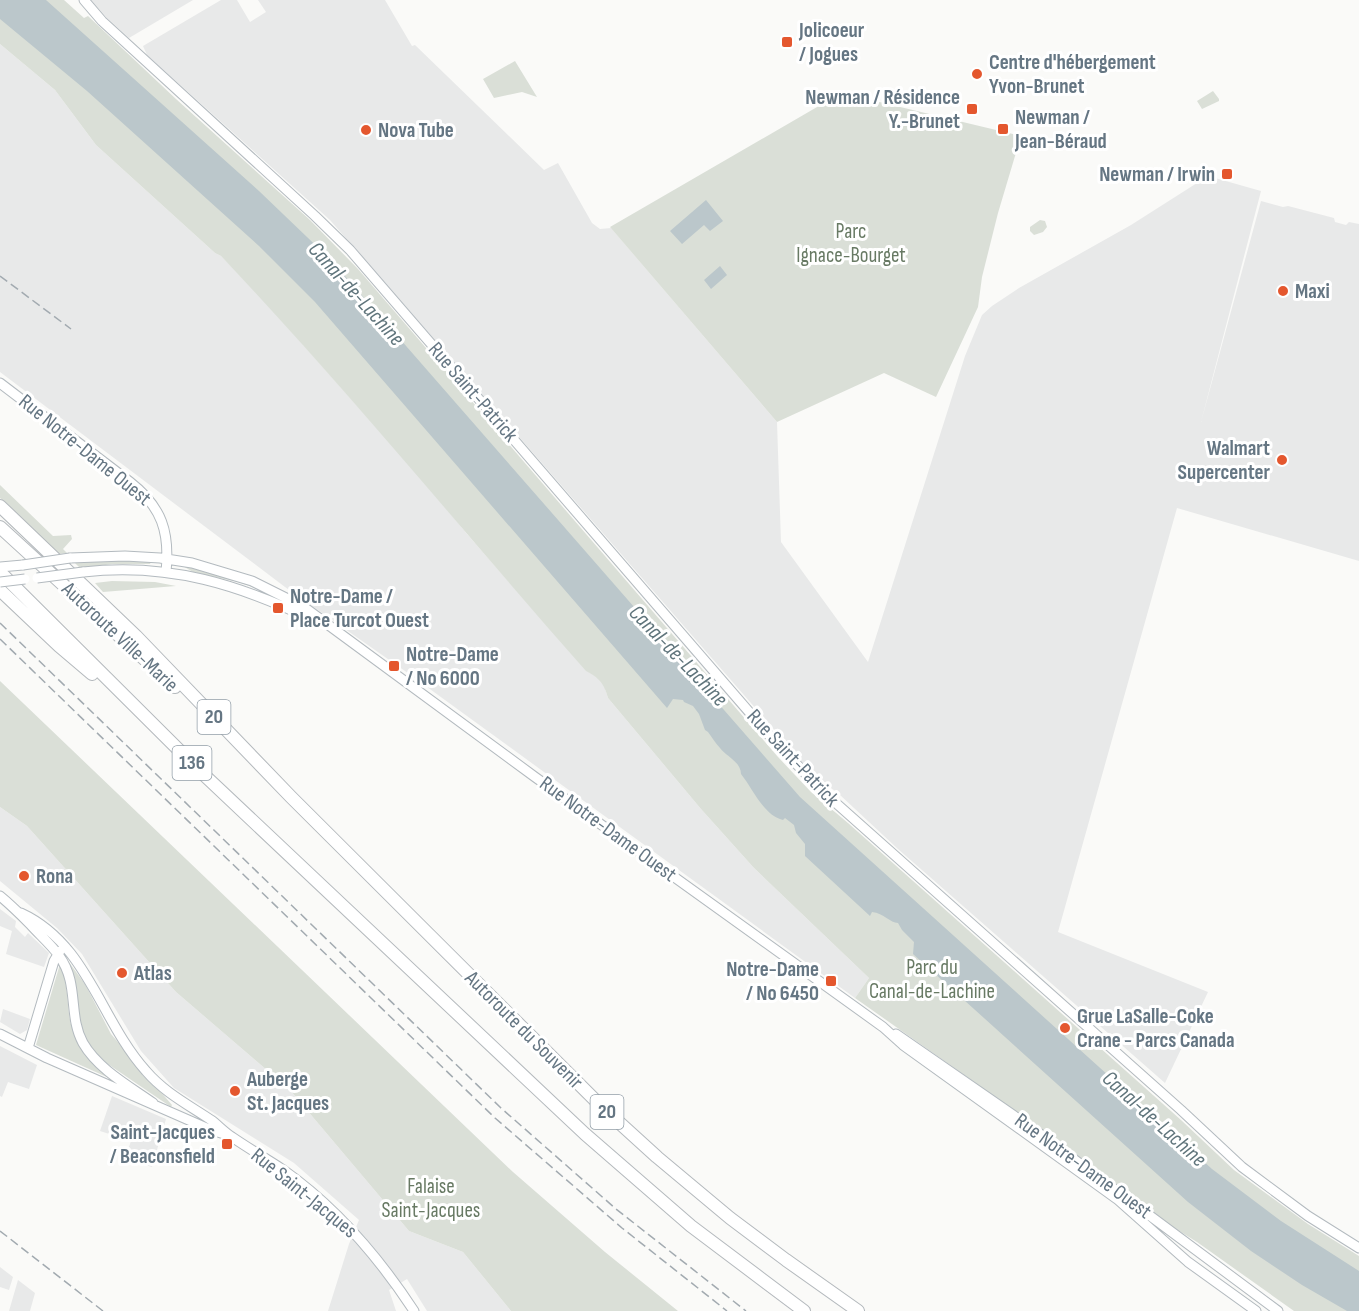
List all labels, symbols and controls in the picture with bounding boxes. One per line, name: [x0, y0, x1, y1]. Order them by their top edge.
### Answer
place label: Jolicoeur / Jogues: [798, 18, 865, 67]
marker: Jolicoeur / Jogues: [780, 35, 794, 49]
place label: Centre d'hébergement Yvon-Brunet: [989, 50, 1156, 99]
marker: Centre d'hébergement Yvon-Brunet: [970, 67, 984, 81]
place label: Newman / Résidence Y.-Brunet: [805, 85, 960, 134]
marker: Newman / Résidence Y.-Brunet: [965, 102, 979, 116]
place label: Newman / Jean-Béraud: [1014, 105, 1107, 154]
place label: Nova Tube: [378, 118, 454, 143]
marker: Newman / Jean-Béraud: [996, 122, 1010, 136]
marker: Nova Tube: [359, 123, 373, 137]
place label: Newman / Irwin: [1099, 162, 1215, 187]
marker: Newman / Irwin: [1220, 167, 1234, 181]
park label: Parc Ignace-Bourget: [796, 219, 906, 268]
water label: Canal-de-Lachine: [302, 236, 410, 352]
place label: Maxi: [1295, 279, 1330, 304]
marker: Maxi: [1276, 284, 1290, 298]
street label: Rue Saint-Patrick: [423, 337, 523, 447]
street label: Rue Notre-Dame Ouest: [14, 389, 156, 511]
place label: Walmart Supercenter: [1178, 436, 1271, 485]
marker: Walmart Supercenter: [1275, 453, 1289, 467]
street label: Autoroute Ville-Marie: [56, 576, 183, 697]
place label: Notre-Dame / Place Turcot Ouest: [290, 584, 429, 633]
water label: Canal-de-Lachine: [623, 600, 733, 713]
marker: Notre-Dame / Place Turcot Ouest: [271, 601, 285, 615]
place label: Notre-Dame / No 6000: [406, 642, 499, 691]
marker: Notre-Dame / No 6000: [387, 659, 401, 673]
road number: 20: [198, 700, 230, 734]
street label: Rue Saint-Patrick: [742, 704, 844, 812]
road number: 136: [172, 746, 212, 780]
street label: Rue Notre-Dame Ouest: [535, 771, 681, 887]
place label: Rona: [36, 864, 73, 889]
marker: Rona: [17, 869, 31, 883]
park label: Parc du Canal-de-Lachine: [869, 955, 995, 1004]
place label: Notre-Dame / No 6450: [726, 957, 819, 1006]
place label: Atlas: [133, 961, 172, 986]
street label: Autoroute du Souvenir: [459, 965, 588, 1094]
marker: Atlas: [115, 966, 129, 980]
marker: Notre-Dame / No 6450: [824, 974, 838, 988]
place label: Grue LaSalle-Coke Crane - Parcs Canada: [1077, 1004, 1235, 1053]
marker: Grue LaSalle-Coke Crane - Parcs Canada: [1058, 1021, 1072, 1035]
water label: Canal-de-Lachine: [1096, 1065, 1212, 1173]
place label: Auberge St. Jacques: [246, 1067, 329, 1116]
marker: Auberge St. Jacques: [228, 1084, 242, 1098]
road number: 20: [590, 1095, 624, 1129]
street label: Rue Notre-Dame Ouest: [1010, 1108, 1156, 1224]
place label: Saint-Jacques / Beaconsfield: [110, 1120, 215, 1169]
marker: Saint-Jacques / Beaconsfield: [220, 1137, 234, 1151]
street label: Rue Saint-Jacques: [246, 1143, 362, 1243]
park label: Falaise Saint-Jacques: [382, 1174, 480, 1223]

